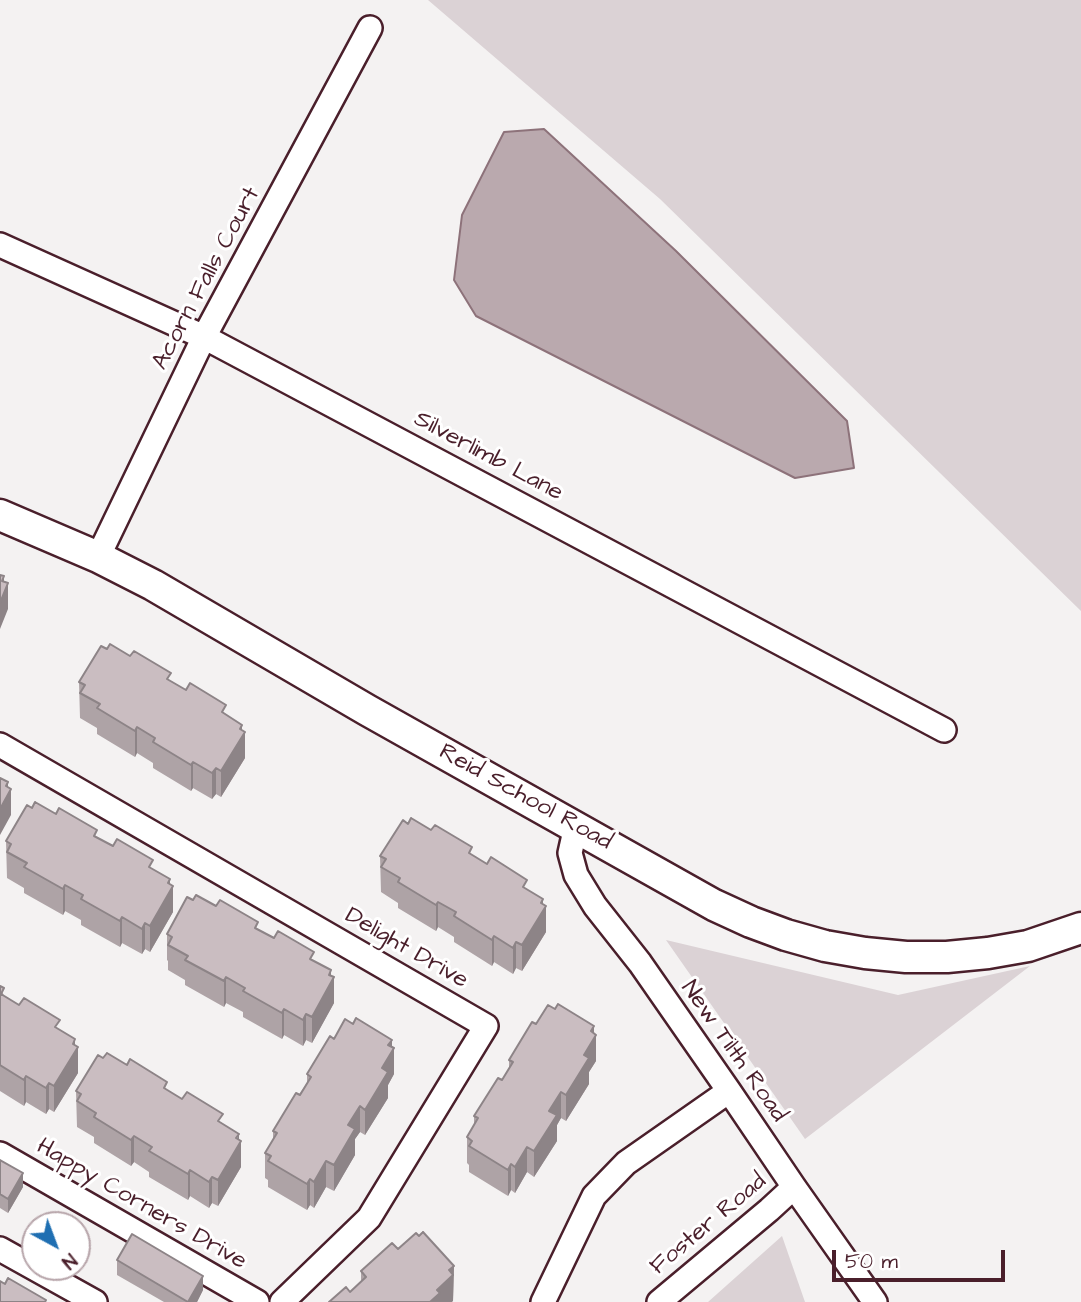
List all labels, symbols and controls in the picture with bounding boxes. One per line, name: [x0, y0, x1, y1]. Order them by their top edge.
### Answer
street label: Acorn Falls Court: [147, 183, 267, 375]
street label: Silverlimb Lane: [409, 406, 567, 508]
street label: Reid School Road: [433, 738, 617, 858]
street label: Delight Drive: [339, 902, 473, 996]
street label: New Tilth Road: [674, 976, 792, 1128]
street label: Happy Corners Drive: [31, 1133, 251, 1277]
street label: Foster Road: [645, 1168, 773, 1282]
north arrow: [21, 1211, 91, 1281]
scale bar: [836, 1236, 1009, 1280]
text: N: [55, 1247, 82, 1275]
text: 50 m: [845, 1247, 898, 1276]

